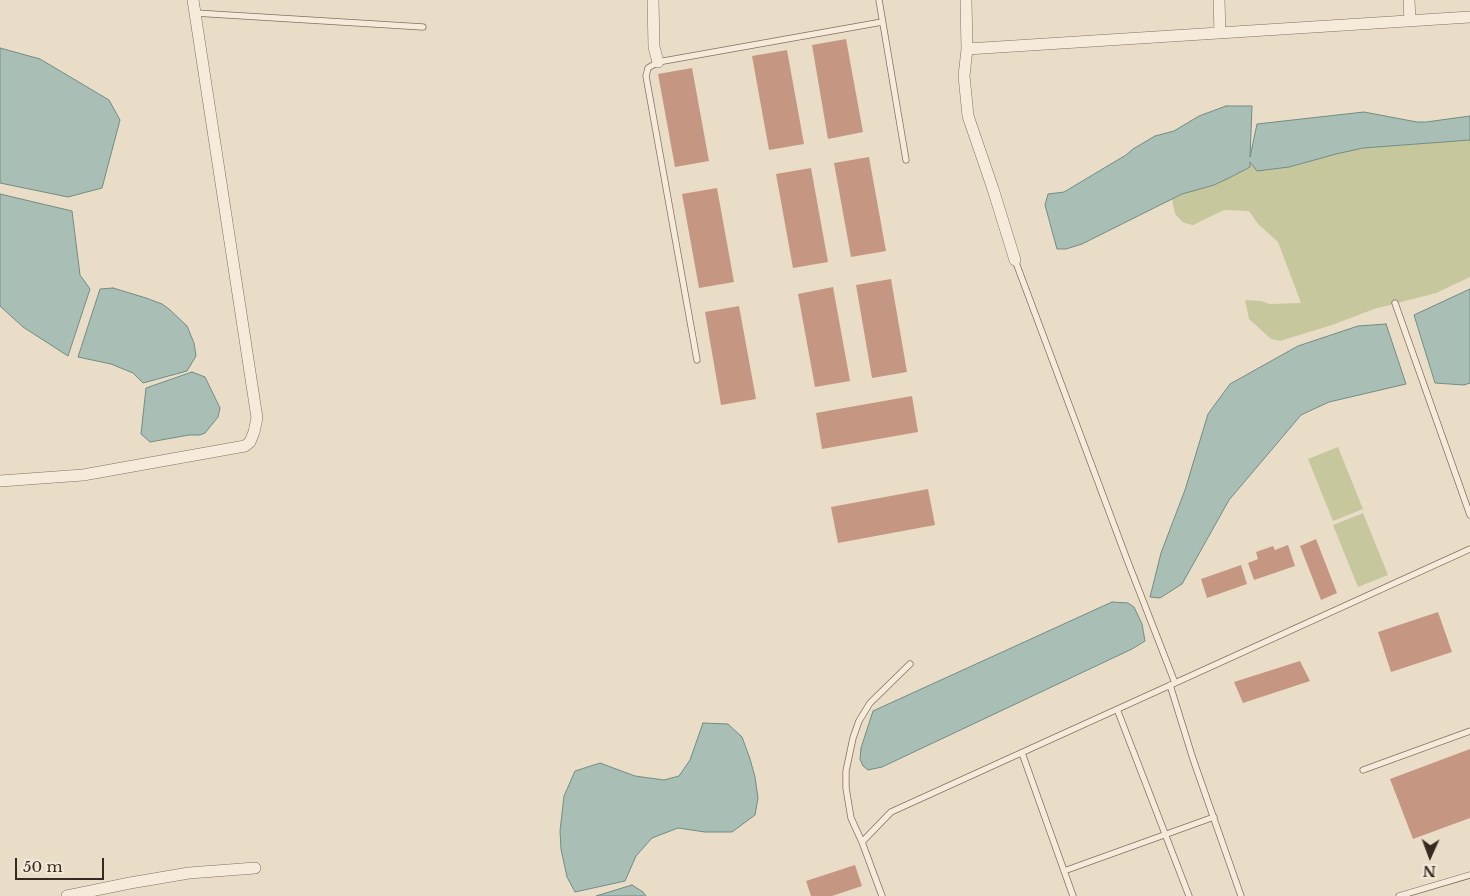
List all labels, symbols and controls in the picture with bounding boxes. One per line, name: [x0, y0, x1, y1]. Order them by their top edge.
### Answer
north arrow: [1405, 831, 1455, 881]
scale bar: [18, 848, 106, 880]
text: 50 m: [23, 857, 63, 876]
text: N: [1423, 862, 1436, 880]

